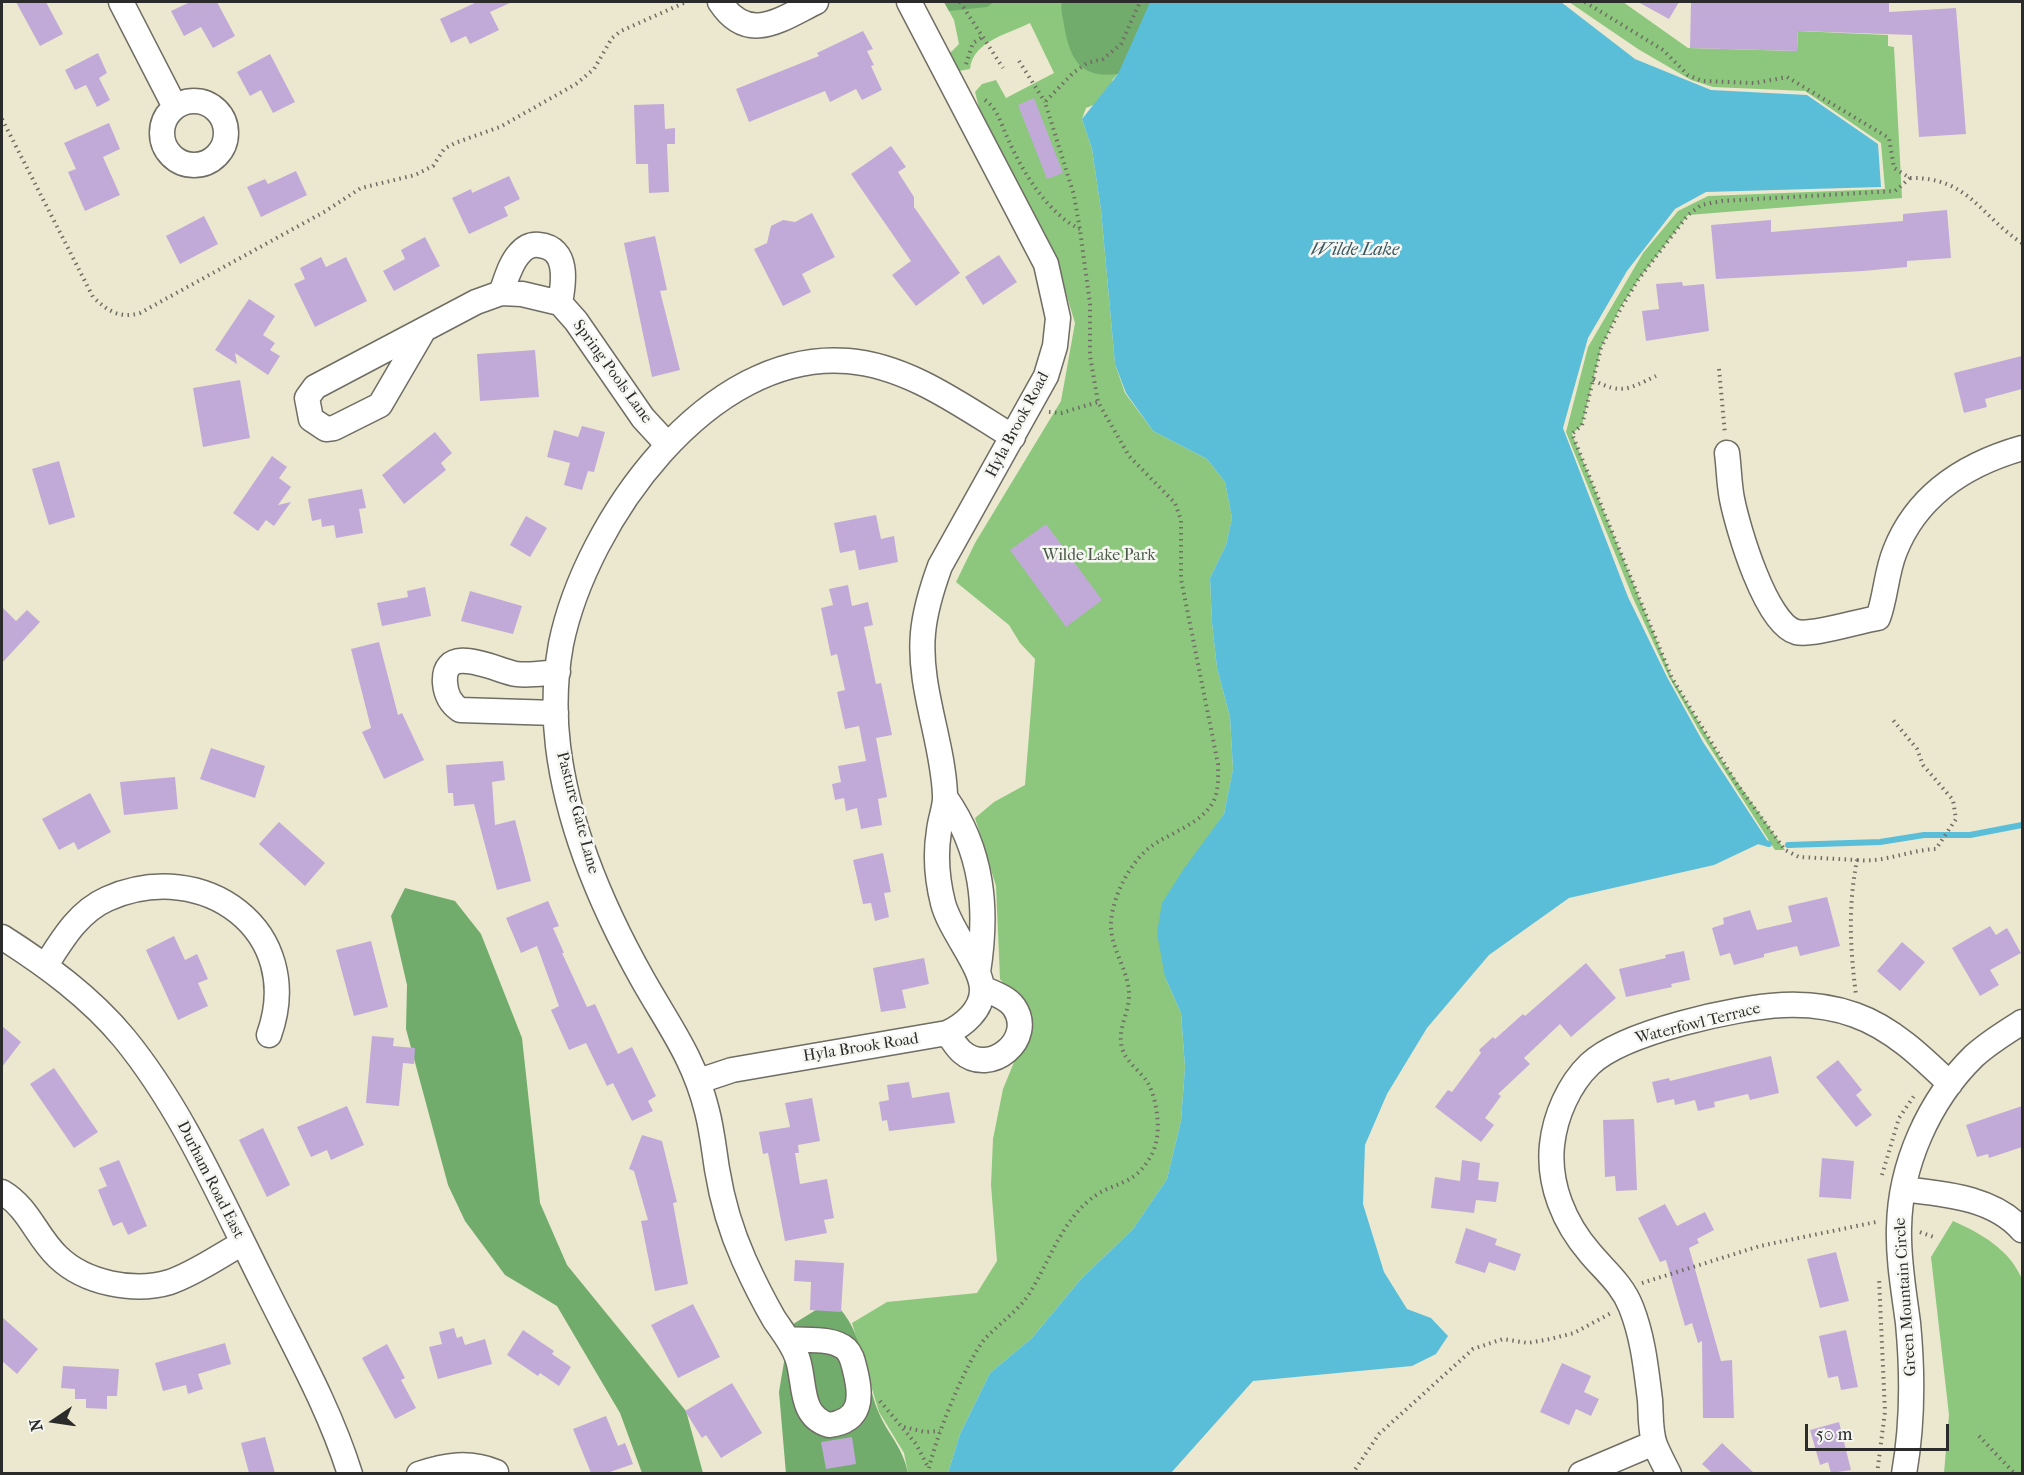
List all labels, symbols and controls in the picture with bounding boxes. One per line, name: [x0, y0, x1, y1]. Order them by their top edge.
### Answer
water label: Wilde Lake: [1311, 240, 1399, 262]
street label: Spring Pools Lane: [568, 317, 656, 427]
street label: Hyla Brook Road: [982, 369, 1054, 481]
park label: Wilde Lake Park: [1043, 546, 1155, 566]
street label: Pasture Gate Lane: [551, 750, 603, 876]
street label: Waterfowl Terrace: [1633, 999, 1763, 1049]
street label: Hyla Brook Road: [802, 1029, 920, 1067]
street label: Durham Road East: [172, 1118, 248, 1242]
street label: Green Mountain Circle: [1891, 1217, 1921, 1377]
north arrow: [24, 1391, 84, 1451]
scale bar: [1808, 1412, 1952, 1450]
text: N: [25, 1417, 47, 1433]
text: 50 m: [1816, 1424, 1852, 1445]

